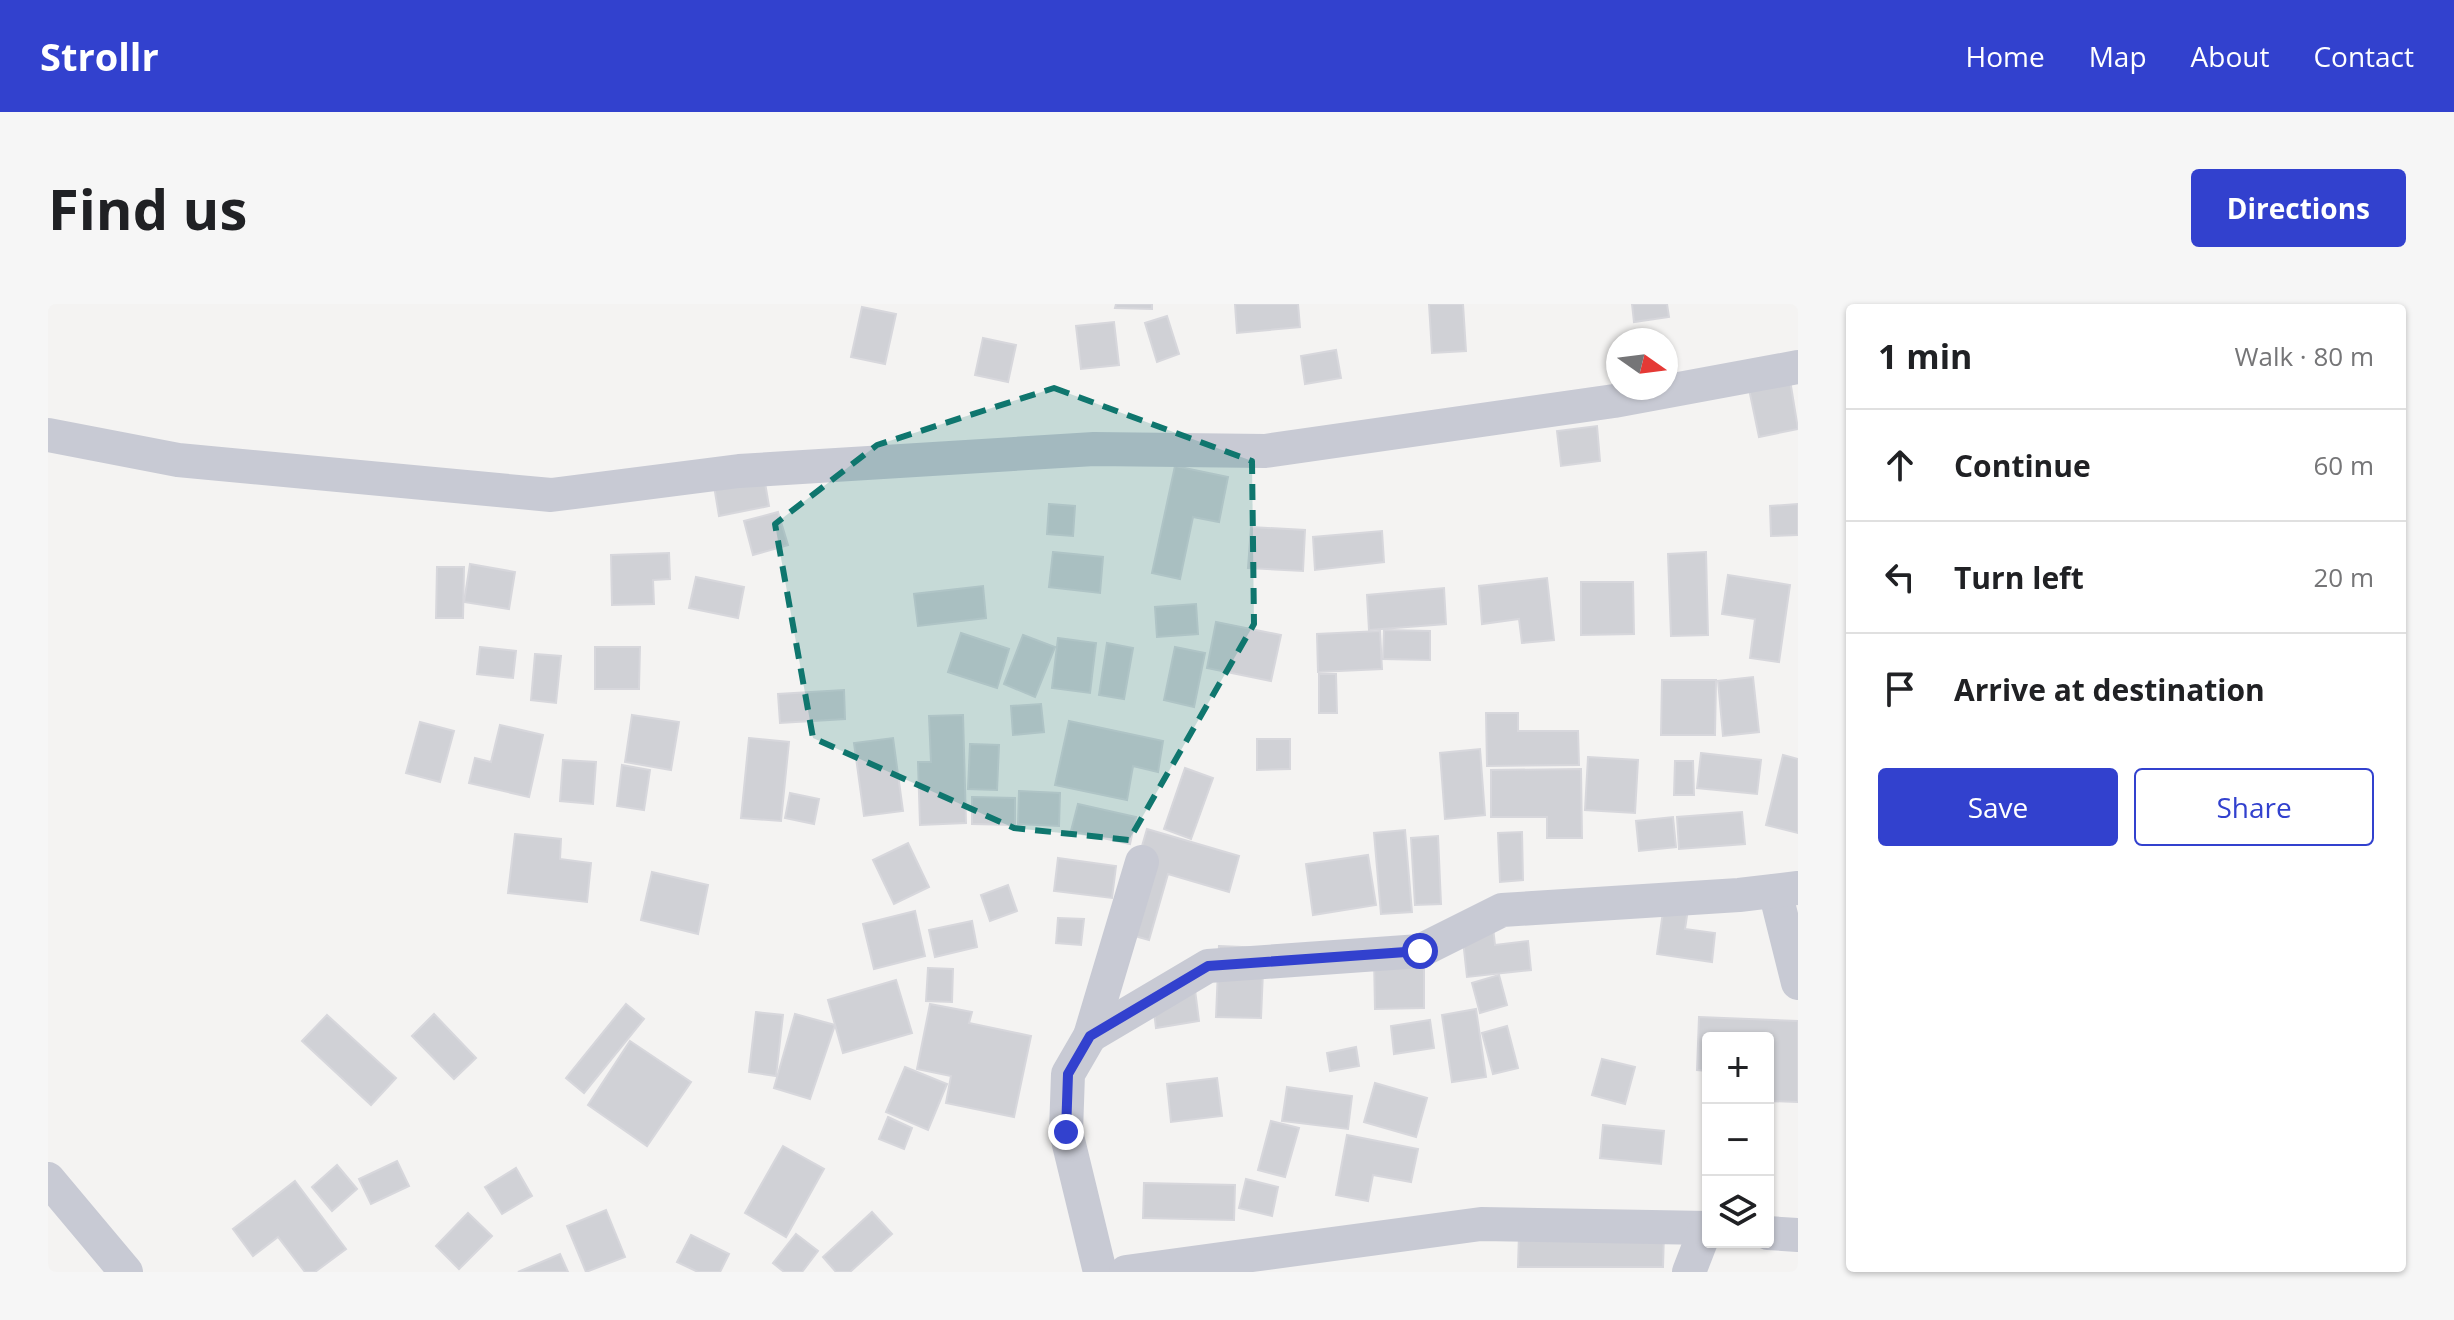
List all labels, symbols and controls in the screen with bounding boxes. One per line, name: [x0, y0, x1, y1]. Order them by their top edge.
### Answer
text: Strollr: [40, 30, 159, 82]
text: Home: [1966, 37, 2045, 75]
text: Map: [2089, 37, 2147, 75]
text: About: [2191, 37, 2269, 75]
text: Contact: [2313, 37, 2414, 75]
button: Directions: [2191, 169, 2406, 247]
text: Find us: [48, 170, 247, 246]
north arrow: [1606, 328, 1678, 400]
text: 1 min: [1878, 333, 1972, 379]
text: Walk · 80 m: [2234, 338, 2374, 374]
icon: ahead: [1878, 443, 1922, 487]
text: Continue: [1954, 445, 2091, 486]
text: 60 m: [2313, 447, 2374, 483]
icon: left: [1878, 555, 1922, 599]
text: Turn left: [1954, 557, 2084, 598]
text: 20 m: [2313, 559, 2374, 595]
icon: arrive: [1878, 667, 1922, 711]
text: Arrive at destination: [1954, 669, 2265, 710]
button: Save: [1878, 768, 2118, 846]
button: Share: [2134, 768, 2374, 846]
route start: [1402, 933, 1438, 969]
map controls: [1702, 1032, 1774, 1248]
button: +: [1702, 1032, 1774, 1104]
button: −: [1702, 1104, 1774, 1176]
route end: [1048, 1114, 1084, 1150]
button: layers: [1702, 1176, 1774, 1248]

